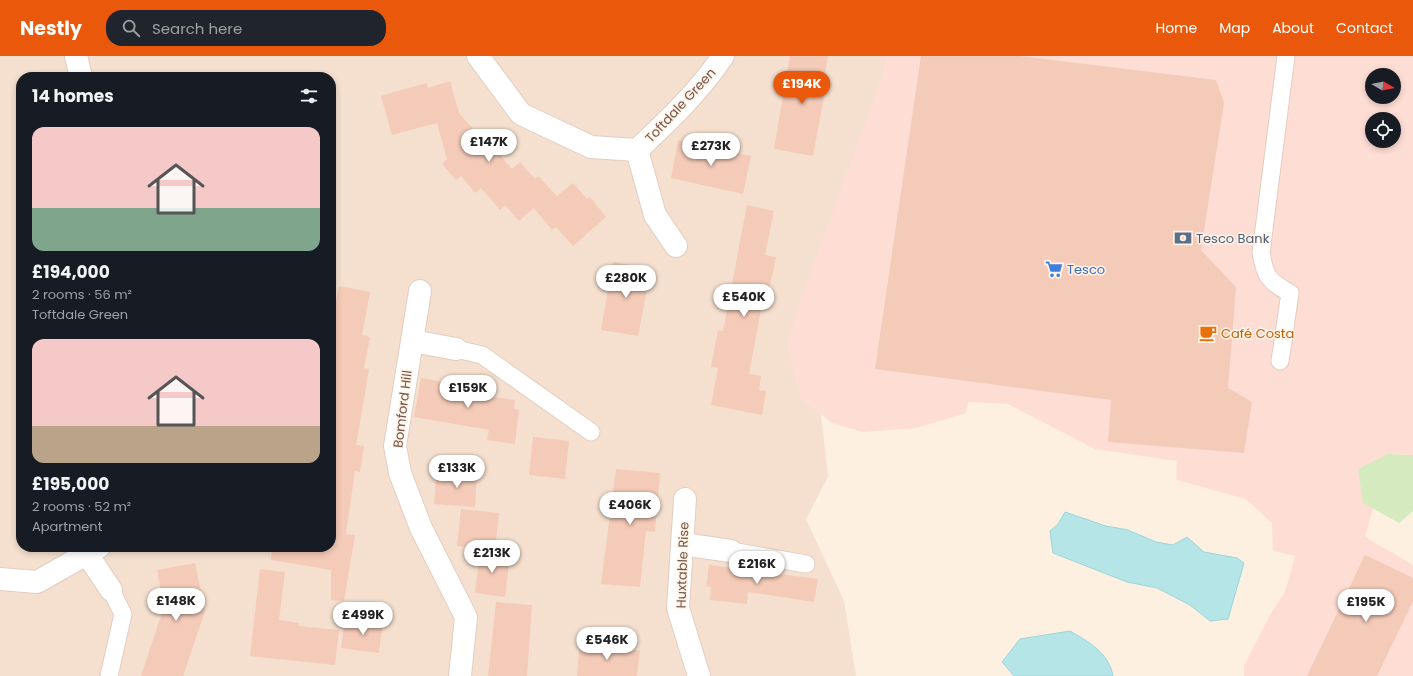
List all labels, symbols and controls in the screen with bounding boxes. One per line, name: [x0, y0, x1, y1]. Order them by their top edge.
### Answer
search box: [106, 10, 386, 46]
text: Nestly: [20, 15, 82, 42]
icon: search: [120, 17, 142, 39]
text: Search here: [152, 18, 242, 39]
text: Home: [1155, 18, 1197, 38]
text: Map: [1219, 18, 1250, 38]
text: About: [1272, 18, 1314, 38]
text: Contact: [1336, 18, 1393, 38]
street label: Toftdale Green: [641, 64, 720, 147]
north arrow: [1365, 68, 1401, 104]
map controls: [1365, 68, 1401, 148]
pin: £194K: [774, 71, 830, 105]
text: £194K: [782, 74, 822, 93]
text: 14 homes: [32, 84, 114, 108]
icon: filters: [298, 85, 320, 107]
button: locate: [1365, 112, 1401, 148]
pin: £147K: [461, 129, 517, 163]
text: £147K: [470, 132, 508, 151]
pin: £273K: [683, 133, 739, 167]
text: £273K: [691, 136, 731, 155]
icon: home: [140, 153, 212, 225]
bank icon: Tesco Bank: [1173, 228, 1193, 248]
place label: Tesco Bank: [1196, 229, 1270, 248]
supermarket icon: Tesco: [1044, 259, 1064, 279]
text: £194,000: [32, 260, 110, 284]
place label: Tesco: [1067, 260, 1105, 279]
pin: £280K: [598, 265, 654, 299]
text: £280K: [605, 268, 647, 287]
pin: £540K: [716, 284, 772, 318]
text: 2 rooms · 56 m²: [32, 285, 132, 304]
text: £540K: [722, 287, 766, 306]
text: Toftdale Green: [32, 305, 128, 324]
cafe icon: Café Costa: [1198, 323, 1218, 343]
place label: Café Costa: [1221, 324, 1294, 343]
icon: home: [140, 365, 212, 437]
street label: Bomford Hill: [388, 369, 417, 449]
pin: £159K: [440, 375, 496, 409]
text: £159K: [448, 378, 488, 397]
pin: £133K: [429, 455, 485, 489]
text: £133K: [438, 458, 476, 477]
text: £195,000: [32, 472, 109, 496]
pin: £406K: [602, 492, 658, 526]
text: £406K: [608, 495, 652, 514]
text: 2 rooms · 52 m²: [32, 497, 131, 516]
text: Apartment: [32, 517, 102, 536]
street label: Huxtable Rise: [671, 521, 694, 609]
pin: £213K: [464, 540, 520, 574]
text: £213K: [473, 543, 511, 562]
pin: £216K: [729, 551, 785, 585]
text: £216K: [738, 554, 776, 573]
pin: £148K: [148, 588, 204, 622]
pin: £195K: [1338, 589, 1394, 623]
text: £148K: [156, 591, 196, 610]
text: £195K: [1346, 592, 1386, 611]
pin: £499K: [335, 602, 391, 636]
text: £499K: [342, 605, 384, 624]
pin: £546K: [579, 627, 635, 661]
text: £546K: [585, 630, 629, 649]

